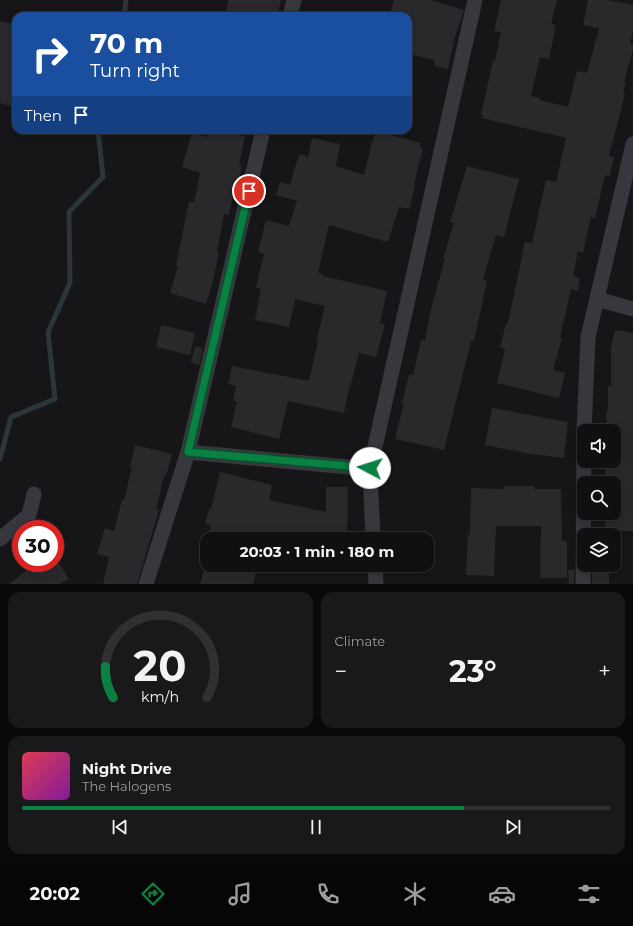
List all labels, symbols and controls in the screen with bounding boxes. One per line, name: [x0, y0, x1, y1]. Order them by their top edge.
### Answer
text: 70 m: [90, 26, 163, 60]
icon: right: [24, 28, 76, 80]
text: Turn right: [90, 60, 180, 82]
icon: arrive: [70, 104, 92, 126]
text: Then: [24, 106, 62, 125]
pin: [232, 174, 266, 208]
icon: arrive: [238, 180, 260, 202]
map controls: [577, 424, 621, 572]
button: sound: [577, 424, 621, 468]
position arrow: [349, 447, 391, 489]
button: search: [577, 476, 621, 520]
speed limit sign: 30: [12, 520, 64, 572]
button: layers: [577, 528, 621, 572]
text: 20:03 · 1 min · 180 m: [240, 542, 394, 561]
text: Climate: [335, 633, 385, 649]
text: 20: [134, 641, 187, 691]
text: 23°: [449, 653, 497, 690]
text: −: [335, 658, 347, 685]
text: +: [598, 658, 611, 685]
text: km/h: [141, 688, 179, 706]
text: Night Drive: [82, 759, 172, 778]
text: The Halogens: [82, 778, 171, 794]
icon: previous: [109, 816, 131, 838]
icon: pause: [305, 816, 327, 838]
icon: next: [502, 816, 524, 838]
icon: directions: [139, 880, 167, 908]
icon: music: [226, 880, 254, 908]
icon: phone: [314, 880, 342, 908]
icon: climate: [401, 880, 429, 908]
icon: car: [488, 880, 516, 908]
icon: filters: [575, 880, 603, 908]
text: 20:02: [30, 883, 80, 905]

